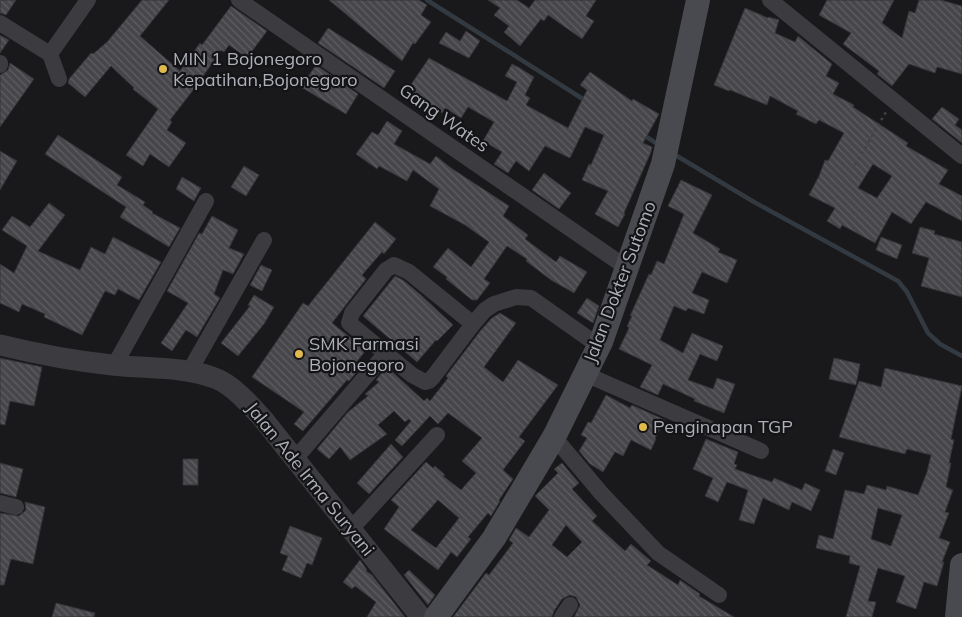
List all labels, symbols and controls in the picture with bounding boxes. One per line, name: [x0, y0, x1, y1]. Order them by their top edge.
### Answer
place label: MIN 1 Bojonegoro Kepatihan,Bojonegoro: [173, 47, 357, 91]
marker: MIN 1 Bojonegoro Kepatihan,Bojonegoro: [157, 63, 169, 75]
street label: Gang Wates: [395, 78, 494, 157]
street label: Jalan Dokter Sutomo: [578, 198, 661, 366]
place label: SMK Farmasi Bojonegoro: [309, 332, 419, 376]
marker: SMK Farmasi Bojonegoro: [293, 348, 305, 360]
street label: Jalan Ade Irma Suryani: [241, 397, 380, 560]
place label: Penginapan TGP: [653, 415, 793, 438]
marker: Penginapan TGP: [637, 421, 649, 433]

